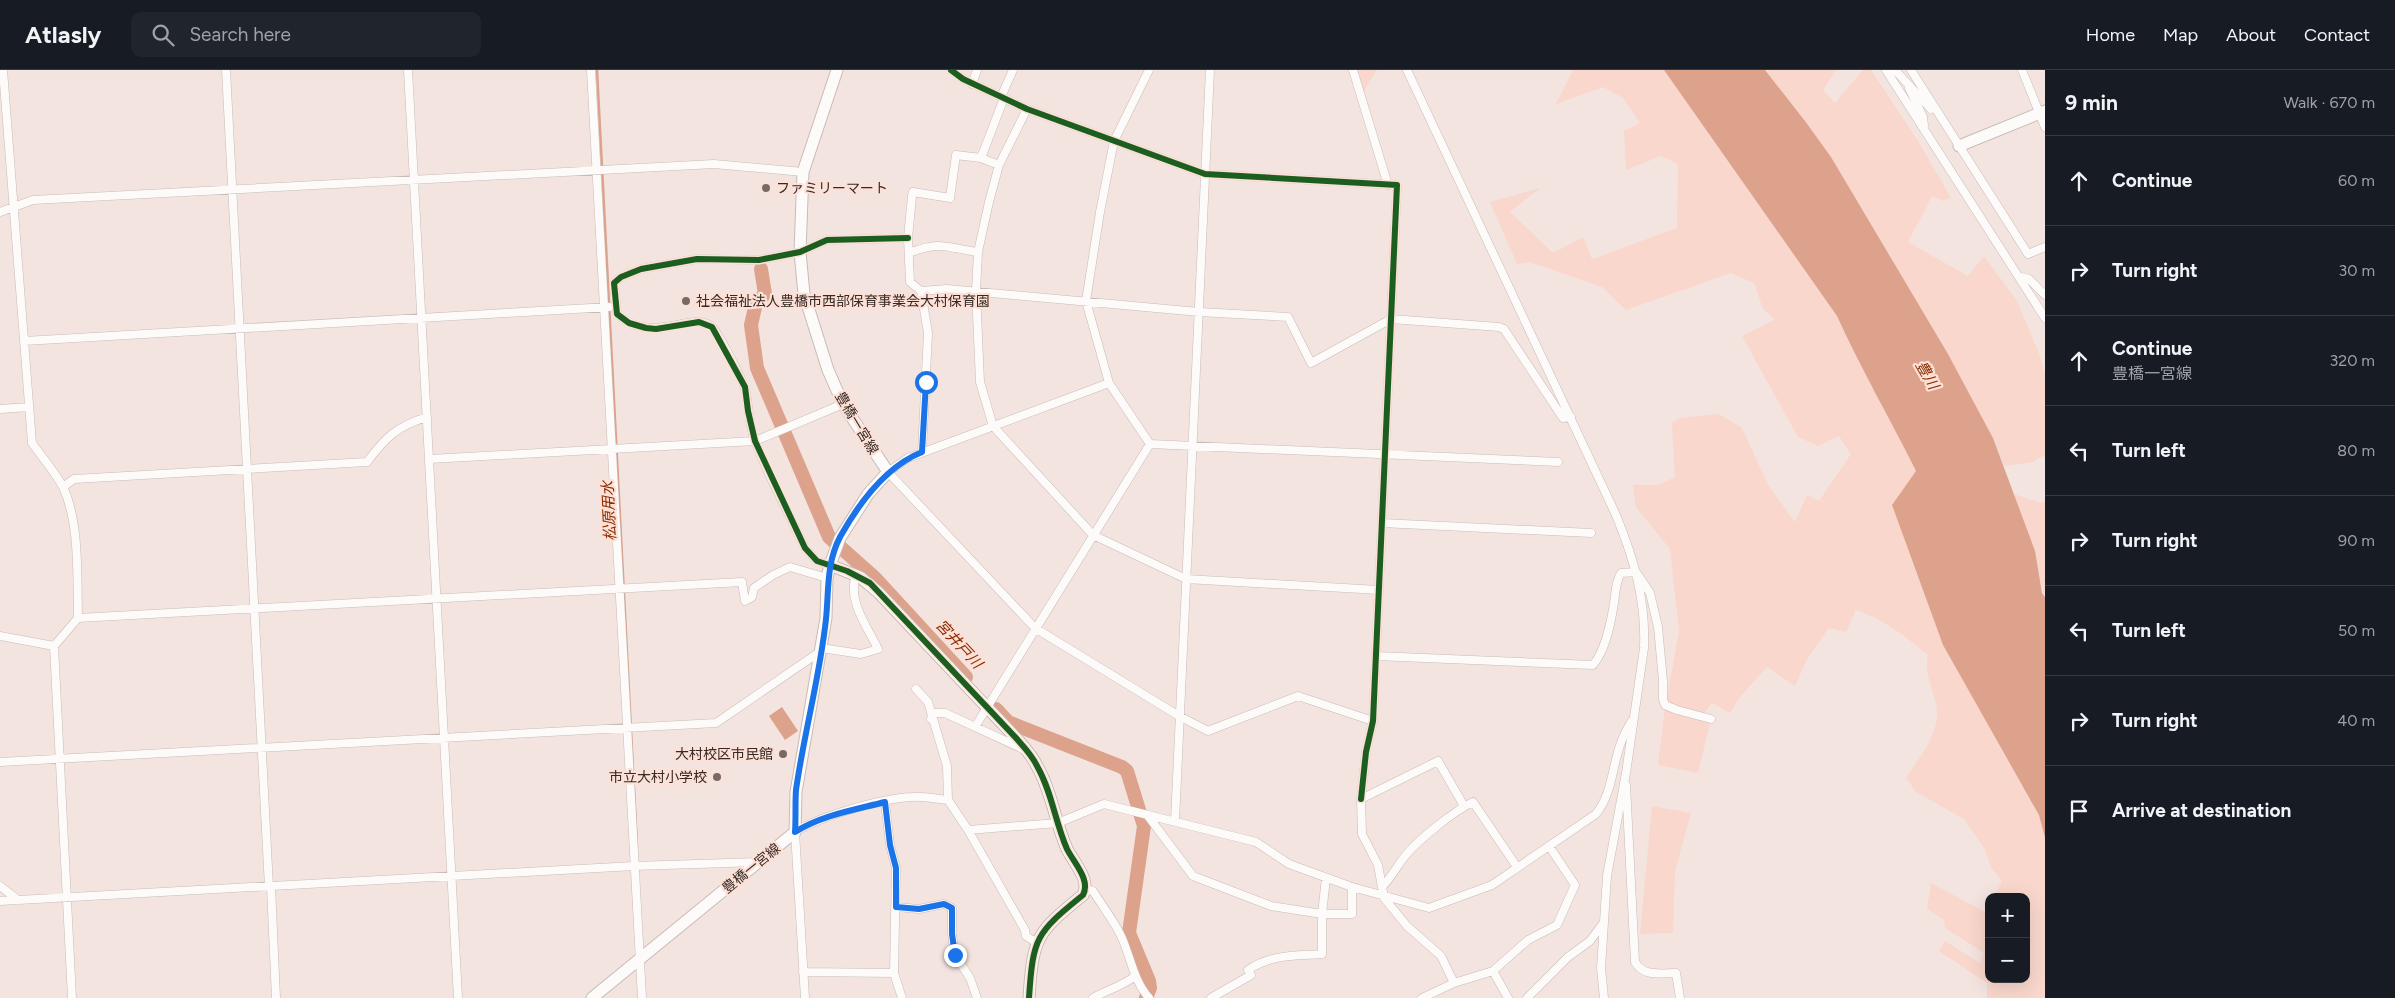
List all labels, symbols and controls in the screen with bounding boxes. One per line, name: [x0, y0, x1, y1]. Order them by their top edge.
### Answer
search box: [131, 12, 481, 57]
text: Atlasly: [25, 20, 101, 49]
icon: search: [149, 21, 177, 49]
text: Search here: [189, 23, 291, 46]
text: Home: [2086, 24, 2135, 46]
text: Map: [2163, 24, 2198, 46]
text: About: [2226, 24, 2276, 46]
text: Contact: [2304, 24, 2370, 46]
text: 9 min: [2065, 90, 2118, 115]
text: Walk · 670 m: [2283, 93, 2375, 112]
icon: ahead: [2065, 167, 2093, 195]
text: Continue: [2112, 169, 2192, 192]
text: 60 m: [2338, 171, 2375, 190]
place label: ファミリーマート: [776, 180, 888, 197]
marker: ファミリーマート: [760, 182, 772, 194]
icon: right: [2065, 257, 2093, 285]
text: Turn right: [2112, 259, 2198, 282]
text: 30 m: [2338, 261, 2375, 280]
place label: 社会福祉法人豊橋市西部保育事業会大村保育園: [696, 293, 990, 310]
marker: 社会福祉法人豊橋市西部保育事業会大村保育園: [680, 295, 692, 307]
text: Continue: [2112, 337, 2192, 360]
icon: ahead: [2065, 347, 2093, 375]
text: 320 m: [2330, 351, 2375, 370]
water label: 豊川: [1912, 358, 1943, 394]
text: 豊橋一宮線: [2112, 364, 2192, 383]
route start: [915, 371, 938, 394]
street label: 豊橋一宮線: [831, 389, 882, 458]
icon: left: [2065, 437, 2093, 465]
text: Turn left: [2112, 439, 2186, 462]
text: 80 m: [2337, 441, 2375, 460]
water label: 松原用水: [598, 479, 620, 541]
icon: right: [2065, 527, 2093, 555]
text: Turn right: [2112, 529, 2198, 552]
text: 90 m: [2338, 531, 2375, 550]
water label: 宮井戸川: [932, 616, 987, 674]
icon: left: [2065, 617, 2093, 645]
text: Turn left: [2112, 619, 2186, 642]
text: 50 m: [2338, 621, 2375, 640]
icon: right: [2065, 707, 2093, 735]
text: Turn right: [2112, 709, 2198, 732]
text: 40 m: [2337, 711, 2375, 730]
place label: 大村校区市民館: [675, 746, 773, 763]
marker: 大村校区市民館: [777, 748, 789, 760]
place label: 市立大村小学校: [609, 769, 707, 786]
marker: 市立大村小学校: [711, 771, 723, 783]
icon: arrive: [2065, 797, 2093, 825]
text: Arrive at destination: [2112, 799, 2291, 822]
street label: 豊橋一宮線: [719, 840, 784, 897]
map controls: [1985, 893, 2030, 983]
button: +: [1985, 893, 2030, 938]
button: −: [1985, 938, 2030, 983]
route end: [944, 944, 967, 967]

